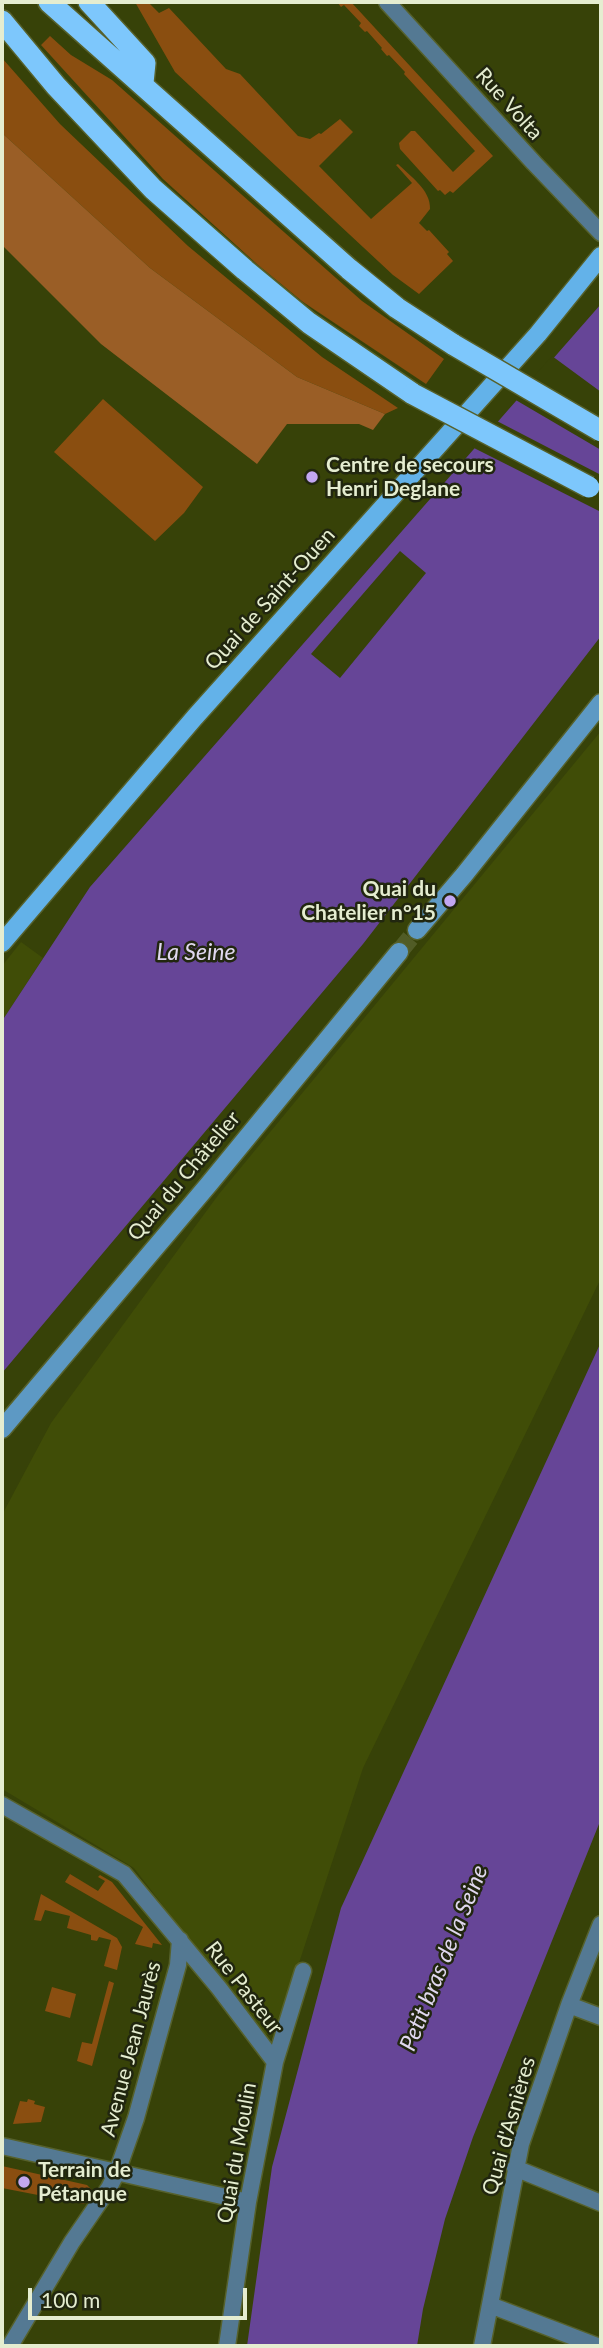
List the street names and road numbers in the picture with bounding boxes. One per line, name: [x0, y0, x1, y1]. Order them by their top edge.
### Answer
street label: Rue Volta: [470, 63, 548, 145]
street label: Quai de Saint-Ouen: [200, 523, 340, 675]
street label: Quai du Châtelier: [122, 1106, 246, 1246]
street label: Rue Pasteur: [200, 1937, 288, 2039]
street label: Avenue Jean Jaurès: [96, 1959, 166, 2139]
street label: Quai d'Asnières: [477, 2054, 541, 2198]
street label: Quai du Moulin: [212, 2081, 262, 2225]

